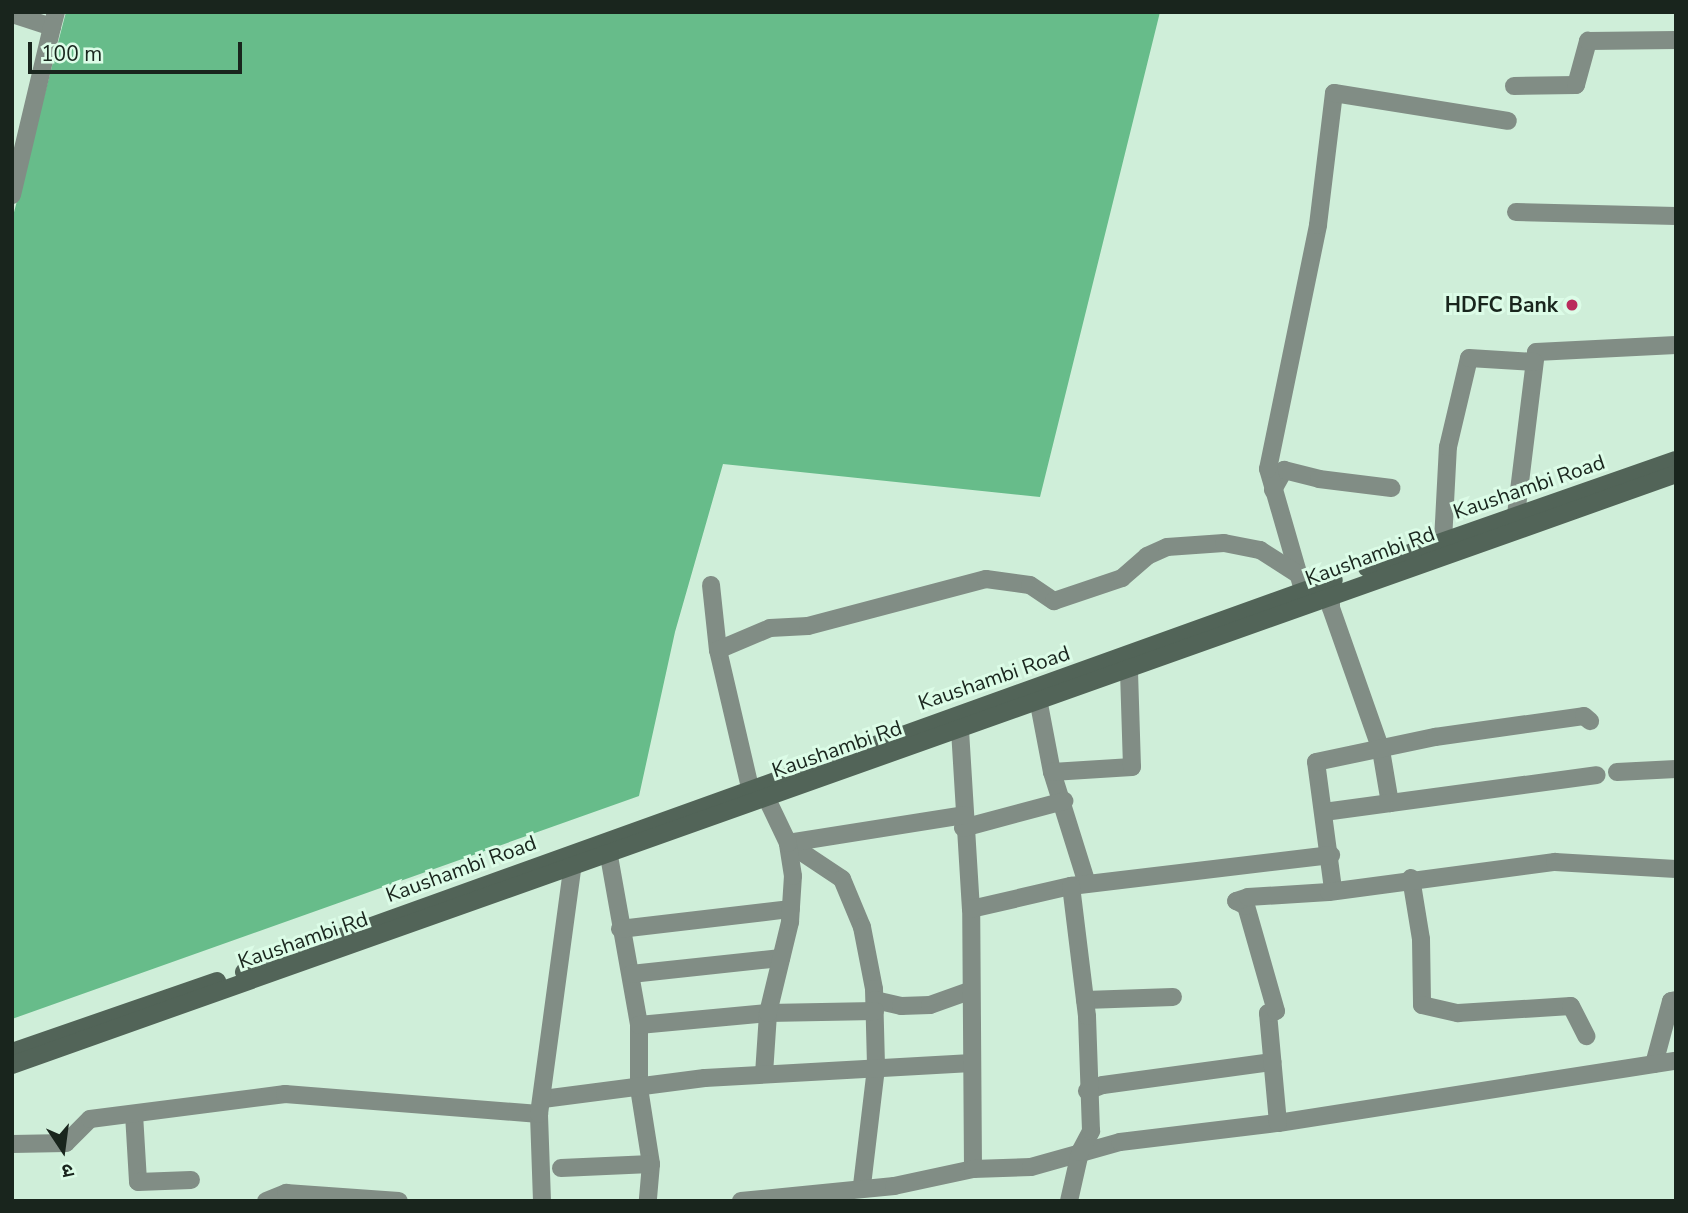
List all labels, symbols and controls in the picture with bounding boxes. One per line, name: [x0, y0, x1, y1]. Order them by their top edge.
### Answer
scale bar: [32, 28, 245, 72]
text: 100 m: [41, 40, 102, 68]
place label: HDFC Bank: [1445, 292, 1558, 318]
marker: HDFC Bank: [1564, 297, 1580, 313]
street label: Kaushambi Road: [1450, 449, 1608, 525]
street label: Kaushambi Rd: [1302, 521, 1438, 591]
street label: Kaushambi Road: [915, 640, 1073, 716]
street label: Kaushambi Rd: [769, 715, 905, 783]
street label: Kaushambi Road: [382, 830, 540, 908]
street label: Kaushambi Rd: [235, 906, 371, 974]
north arrow: [28, 1115, 98, 1185]
text: उ: [59, 1157, 76, 1184]

